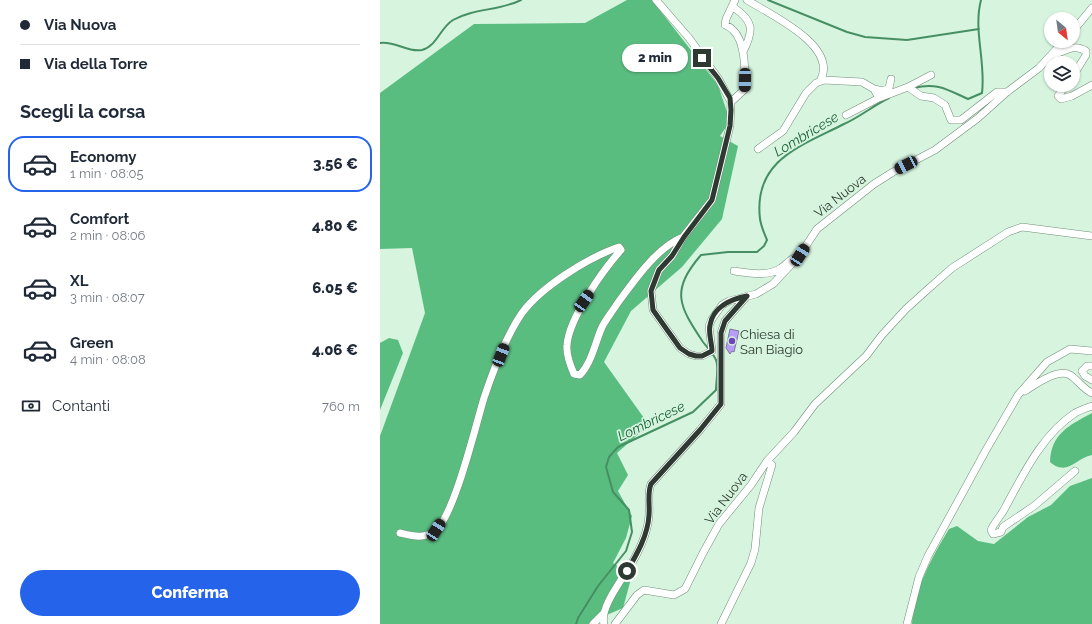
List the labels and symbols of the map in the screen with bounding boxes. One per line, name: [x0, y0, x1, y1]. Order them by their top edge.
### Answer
north arrow: [1044, 12, 1080, 48]
callout: 2 min: [622, 44, 688, 72]
route end: [693, 49, 711, 67]
car: [739, 68, 751, 92]
water label: Lombricese: [771, 108, 842, 160]
car: [893, 154, 919, 176]
street label: Via Nuova: [811, 171, 869, 221]
car: [788, 242, 812, 268]
car: [572, 288, 596, 314]
place label: Chiesa di San Biagio: [740, 327, 803, 357]
marker: Chiesa di San Biagio: [727, 336, 737, 346]
car: [491, 342, 511, 368]
water label: Lombricese: [615, 398, 688, 444]
street label: Via Nuova: [702, 469, 750, 527]
car: [424, 517, 448, 543]
route start: [618, 562, 636, 580]

